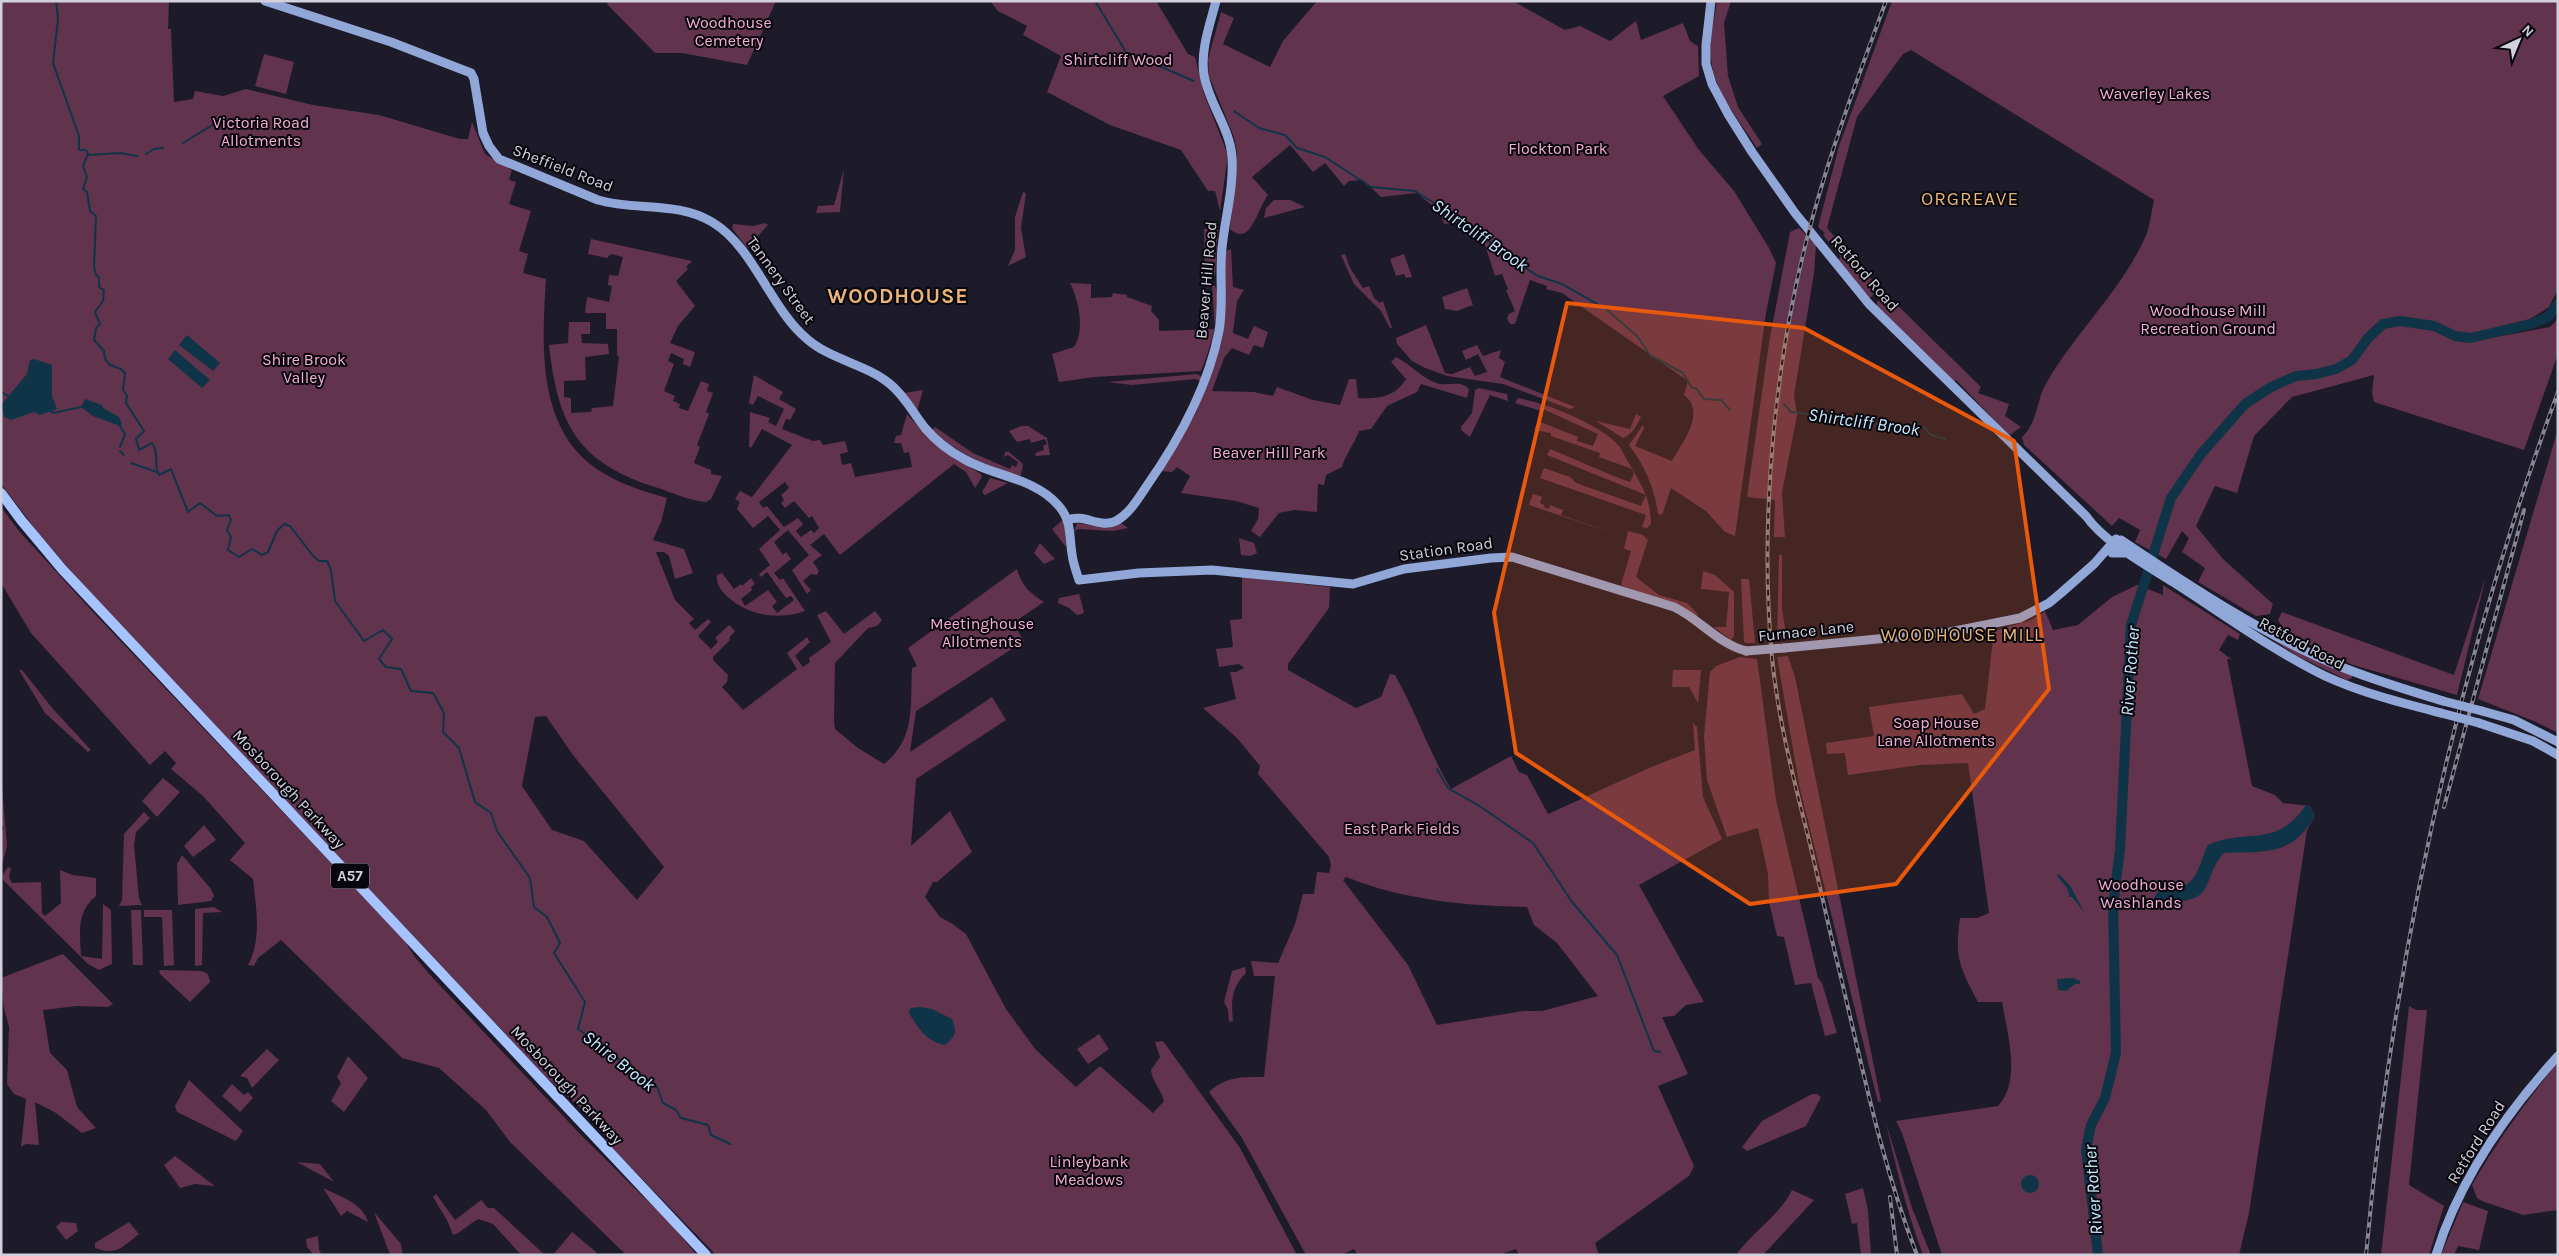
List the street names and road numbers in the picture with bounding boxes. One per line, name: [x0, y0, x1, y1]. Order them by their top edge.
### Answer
street label: Sheffield Road: [510, 140, 616, 196]
street label: Beaver Hill Road: [1191, 220, 1221, 340]
street label: Retford Road: [1827, 231, 1903, 315]
street label: Tannery Street: [743, 232, 819, 328]
street label: Station Road: [1398, 533, 1494, 565]
street label: Retford Road: [2256, 613, 2348, 673]
street label: Furnace Lane: [1757, 617, 1855, 645]
street label: Mosborough Parkway: [229, 725, 349, 853]
road number: A57: [331, 864, 369, 888]
street label: Mosborough Parkway: [507, 1021, 627, 1149]
street label: Retford Road: [2443, 1097, 2509, 1187]

